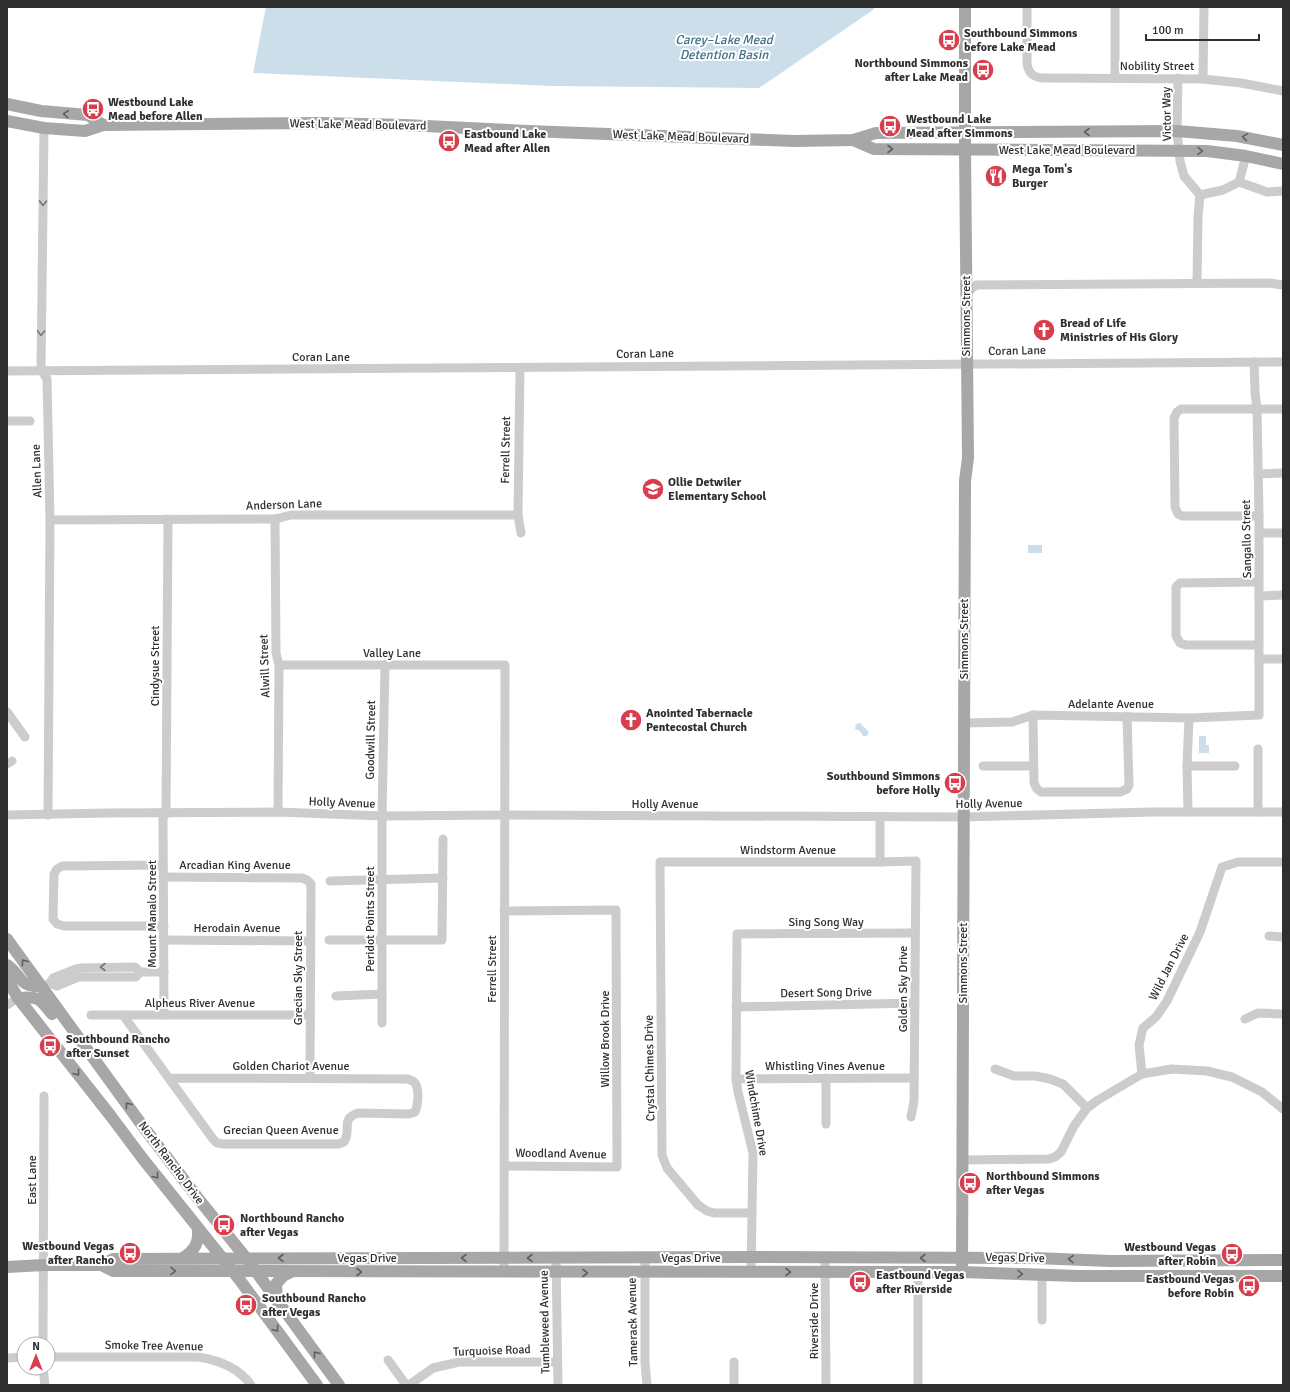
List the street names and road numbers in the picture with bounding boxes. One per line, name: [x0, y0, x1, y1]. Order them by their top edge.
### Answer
street label: Nobility Street: [1120, 59, 1194, 74]
street label: Victor Way: [1159, 86, 1175, 141]
street label: West Lake Mead Boulevard: [290, 116, 426, 134]
street label: West Lake Mead Boulevard: [612, 127, 750, 147]
street label: West Lake Mead Boulevard: [999, 143, 1135, 158]
street label: Simmons Street: [959, 276, 974, 357]
street label: Coran Lane: [988, 343, 1046, 359]
street label: Coran Lane: [616, 346, 674, 362]
street label: Coran Lane: [292, 350, 350, 365]
street label: Ferrell Street: [498, 416, 514, 484]
street label: Allen Lane: [29, 444, 45, 498]
street label: Anderson Lane: [246, 496, 322, 514]
street label: Sangallo Street: [1239, 500, 1255, 578]
street label: Simmons Street: [957, 599, 972, 680]
street label: Cindysue Street: [148, 626, 163, 706]
street label: Alwill Street: [256, 634, 274, 698]
street label: Valley Lane: [363, 646, 421, 661]
street label: Adelante Avenue: [1068, 697, 1154, 712]
street label: Goodwill Street: [363, 700, 379, 780]
street label: Holly Avenue: [308, 794, 376, 812]
street label: Holly Avenue: [955, 796, 1023, 812]
street label: Holly Avenue: [632, 797, 698, 812]
street label: Windstorm Avenue: [740, 843, 836, 858]
street label: Arcadian King Avenue: [179, 858, 291, 873]
street label: Mount Manalo Street: [145, 860, 160, 968]
street label: Peridot Points Street: [363, 866, 378, 972]
street label: Sing Song Way: [788, 915, 864, 930]
street label: Herodain Avenue: [194, 921, 280, 936]
street label: Simmons Street: [956, 923, 971, 1004]
street label: Grecian Sky Street: [291, 931, 306, 1025]
street label: Wild Jan Drive: [1146, 931, 1192, 1003]
street label: Ferrell Street: [485, 935, 500, 1003]
street label: Golden Sky Drive: [896, 946, 911, 1032]
street label: Desert Song Drive: [780, 985, 872, 1001]
street label: Willow Brook Drive: [598, 991, 613, 1087]
street label: Alpheus River Avenue: [145, 996, 255, 1011]
street label: Crystal Chimes Drive: [642, 1015, 658, 1121]
street label: Golden Chariot Avenue: [232, 1059, 350, 1074]
street label: Whistling Vines Avenue: [765, 1059, 885, 1074]
street label: Windchime Drive: [741, 1069, 771, 1157]
street label: North Rancho Drive: [135, 1119, 207, 1207]
street label: Grecian Queen Avenue: [223, 1123, 339, 1138]
street label: Woodland Avenue: [515, 1146, 607, 1162]
street label: East Lane: [25, 1155, 40, 1205]
street label: Vegas Drive: [985, 1250, 1045, 1266]
street label: Vegas Drive: [337, 1251, 397, 1266]
street label: Vegas Drive: [661, 1251, 721, 1266]
street label: Tumbleweed Avenue: [537, 1270, 553, 1374]
street label: Tamerack Avenue: [625, 1277, 641, 1367]
street label: Riverside Drive: [807, 1283, 822, 1359]
street label: Smoke Tree Avenue: [105, 1338, 203, 1354]
street label: Turquoise Road: [453, 1342, 531, 1360]

